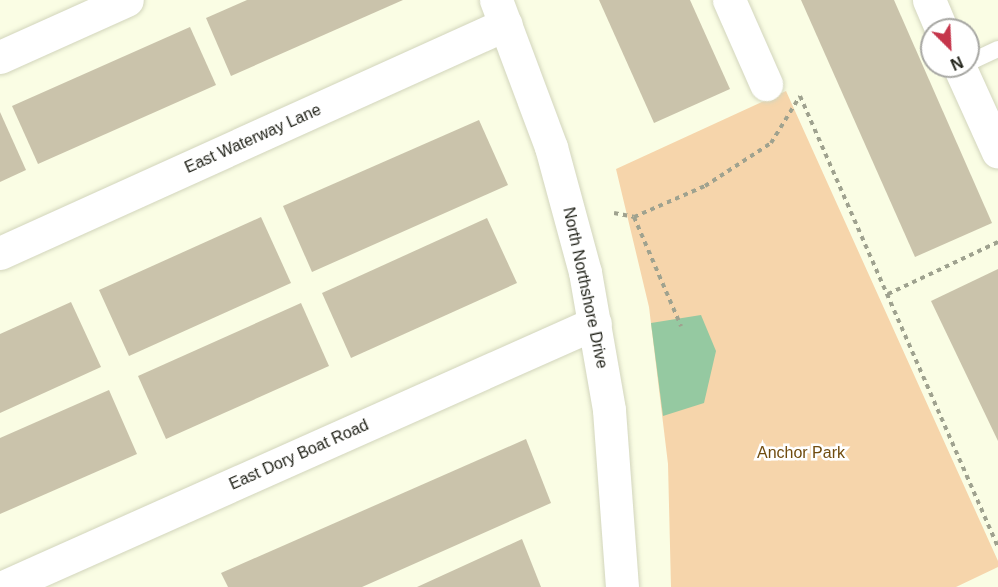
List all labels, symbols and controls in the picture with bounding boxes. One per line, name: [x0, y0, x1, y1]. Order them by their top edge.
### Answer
north arrow: [920, 18, 980, 78]
text: N: [948, 53, 965, 73]
street label: East Waterway Lane: [182, 100, 324, 178]
street label: North Northshore Drive: [559, 206, 611, 370]
street label: East Dory Boat Road: [226, 416, 372, 494]
park label: Anchor Park: [757, 443, 845, 463]

